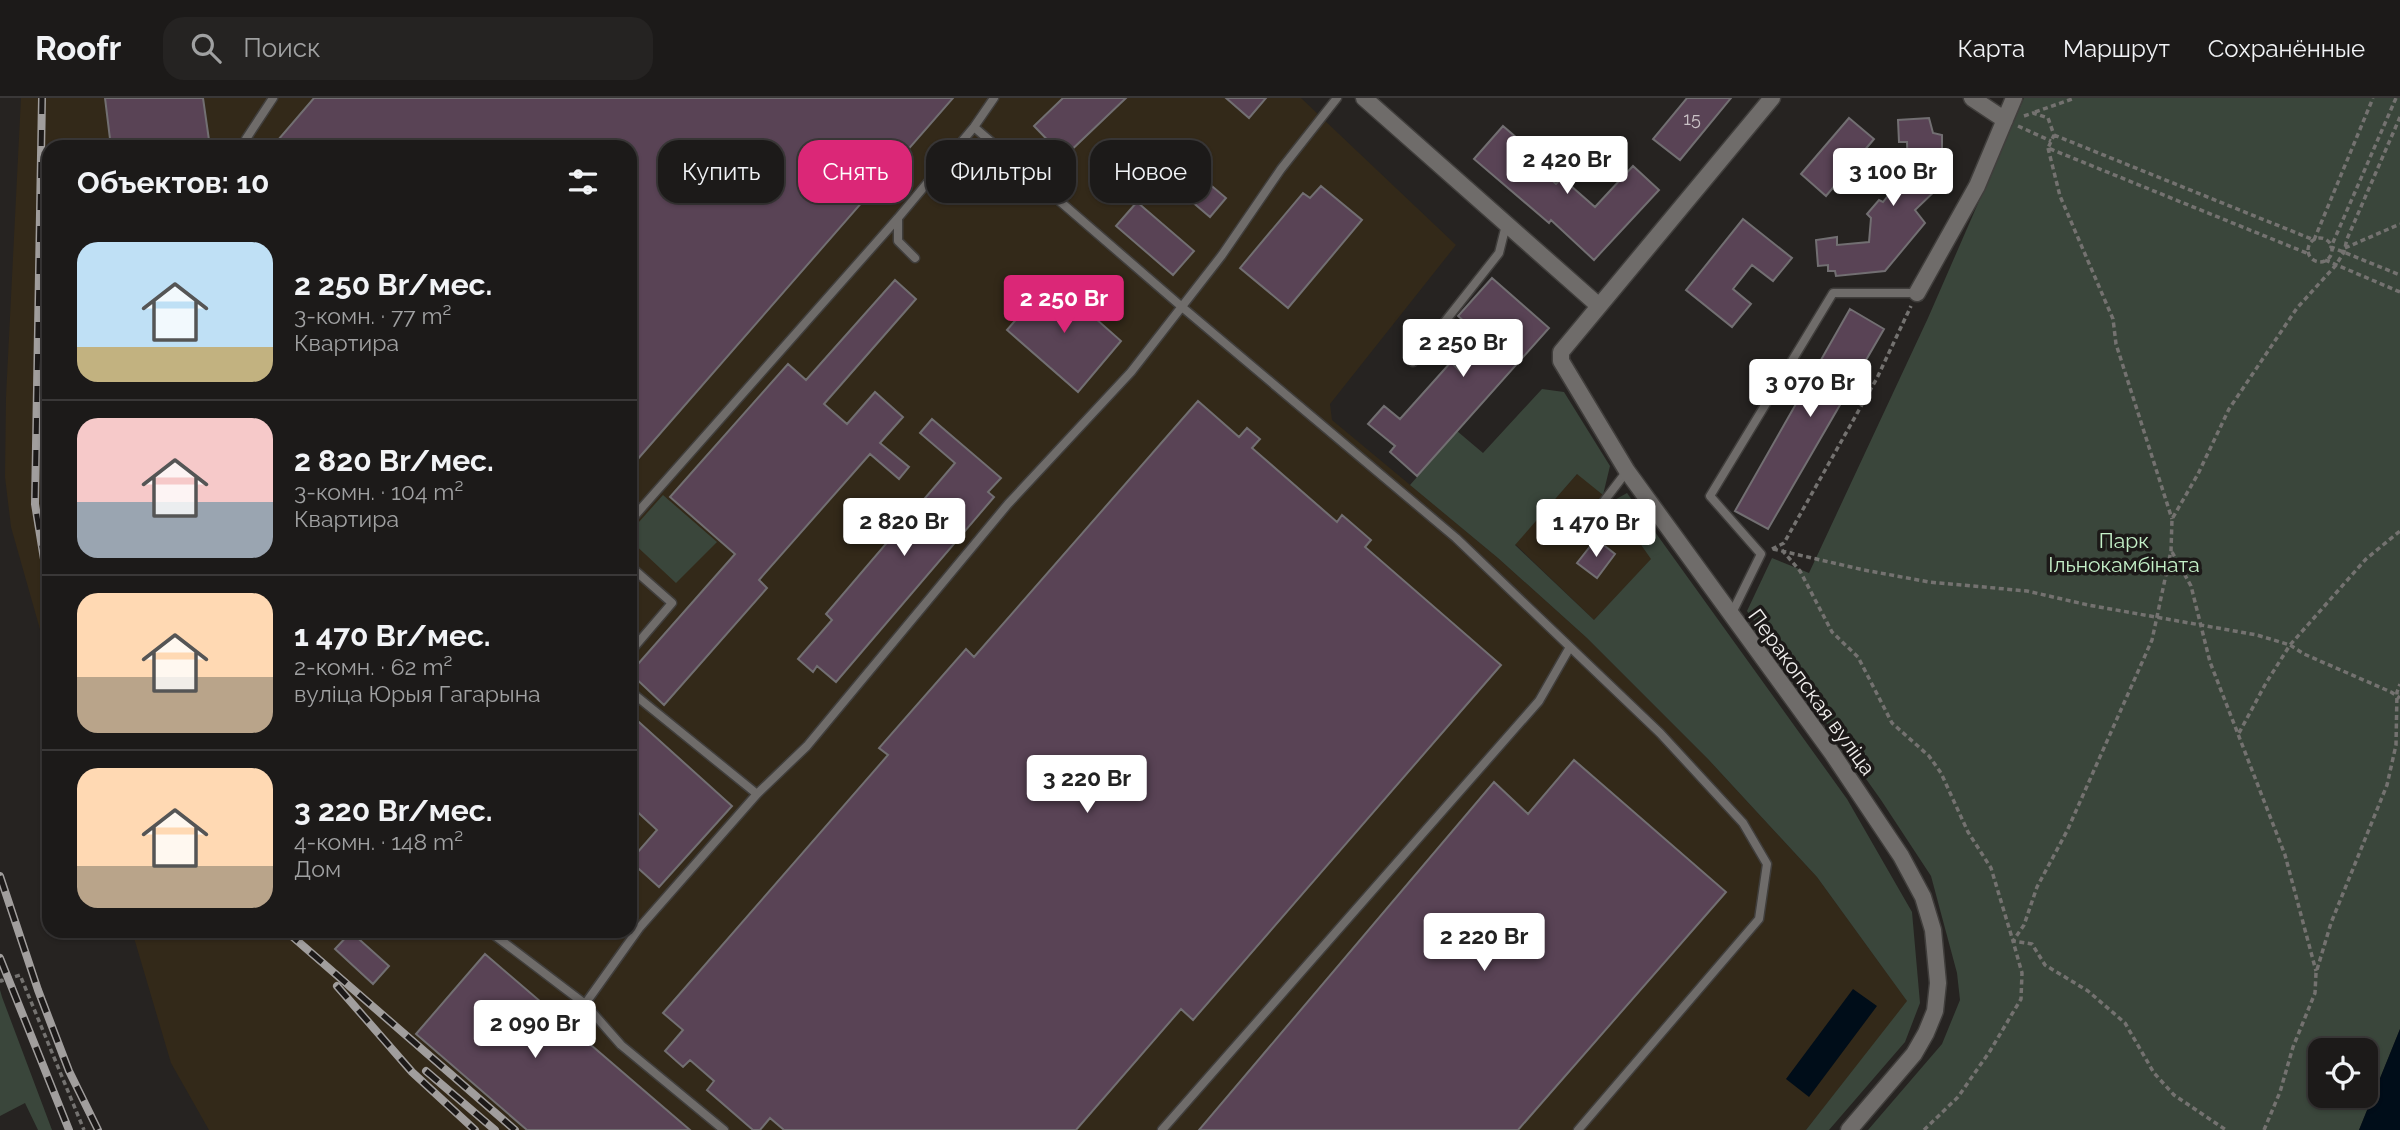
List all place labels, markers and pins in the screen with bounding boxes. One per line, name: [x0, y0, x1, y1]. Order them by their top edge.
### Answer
pin: 2 420 Br: [1495, 136, 1639, 196]
pin: 3 100 Br: [1821, 148, 1965, 208]
pin: 2 250 Br: [992, 275, 1136, 335]
pin: 2 250 Br: [1391, 320, 1535, 379]
pin: 3 070 Br: [1738, 360, 1882, 419]
pin: 2 820 Br: [832, 498, 976, 558]
pin: 1 470 Br: [1524, 500, 1668, 559]
pin: 3 220 Br: [1015, 756, 1159, 815]
pin: 2 220 Br: [1412, 914, 1556, 973]
pin: 2 090 Br: [463, 1000, 607, 1060]

